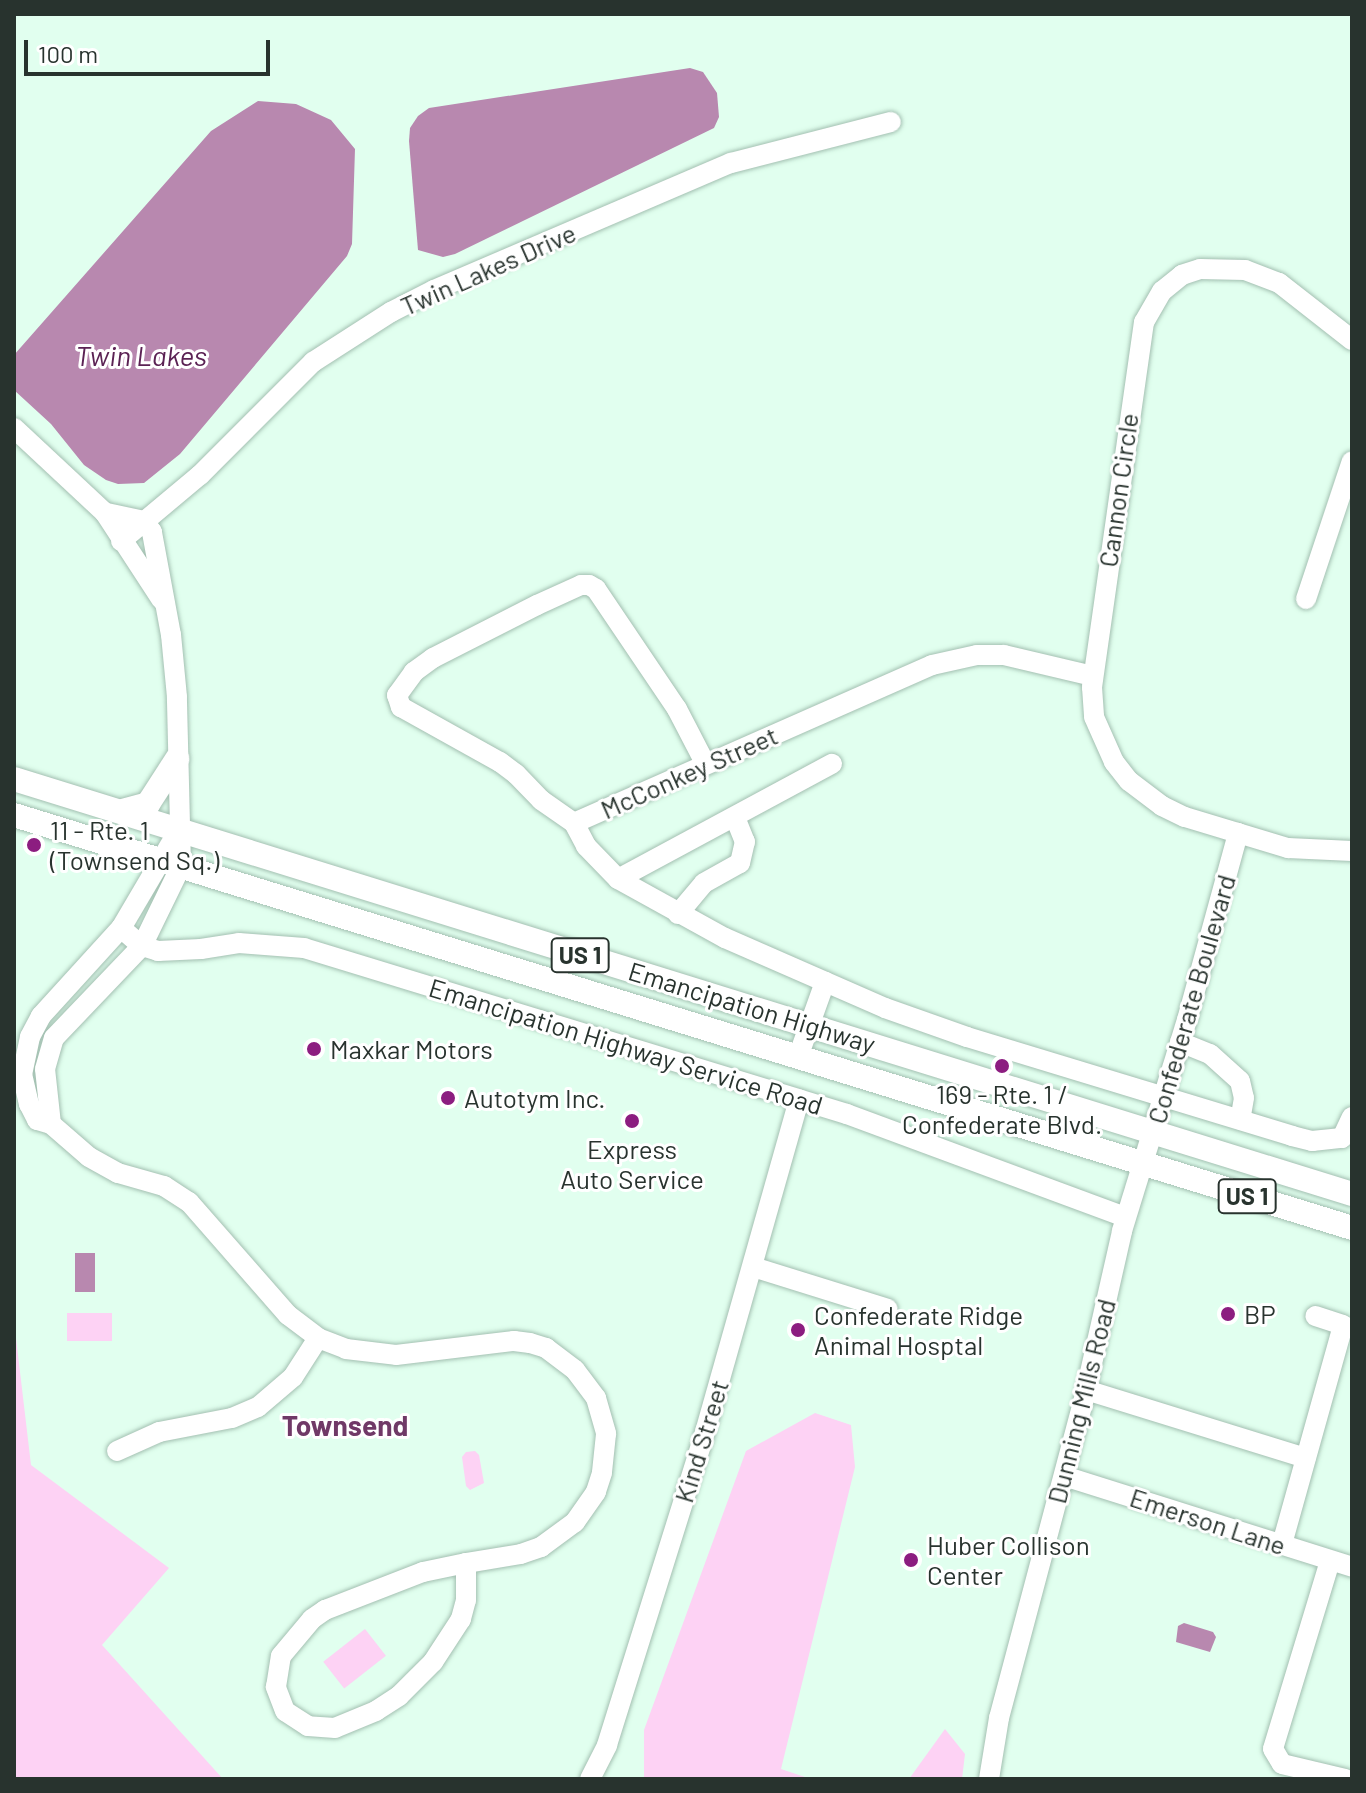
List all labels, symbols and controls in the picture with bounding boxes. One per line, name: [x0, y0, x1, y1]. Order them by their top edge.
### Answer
scale bar: [28, 24, 274, 74]
text: 100 m: [38, 39, 98, 68]
street label: Twin Lakes Drive: [396, 216, 580, 322]
water label: Twin Lakes: [75, 338, 207, 372]
street label: Cannon Circle: [1092, 411, 1144, 569]
street label: McConkey Street: [596, 719, 782, 825]
place label: 11 - Rte. 1 (Townsend Sq.): [50, 814, 219, 876]
marker: 11 - Rte. 1 (Townsend Sq.): [25, 836, 43, 854]
street label: Confederate Boulevard: [1141, 871, 1241, 1127]
road number: US 1: [550, 935, 610, 975]
street label: Emancipation Highway: [625, 955, 879, 1059]
street label: Emancipation Highway Service Road: [425, 971, 827, 1121]
place label: Maxkar Motors: [330, 1033, 493, 1065]
marker: Maxkar Motors: [305, 1040, 323, 1058]
marker: 169 - Rte. 1 / Confederate Blvd.: [993, 1057, 1011, 1075]
place label: 169 - Rte. 1 / Confederate Blvd.: [902, 1078, 1102, 1140]
place label: Autotym Inc.: [464, 1082, 606, 1114]
marker: Autotym Inc.: [439, 1089, 457, 1107]
marker: Express Auto Service: [623, 1112, 641, 1130]
place label: Express Auto Service: [560, 1133, 704, 1194]
road number: US 1: [1217, 1176, 1277, 1216]
street label: Dunning Mills Road: [1040, 1295, 1122, 1507]
place label: BP: [1244, 1298, 1276, 1330]
place label: Confederate Ridge Animal Hosptal: [814, 1299, 1023, 1360]
marker: BP: [1219, 1305, 1237, 1323]
marker: Confederate Ridge Animal Hosptal: [789, 1321, 807, 1339]
street label: Kind Street: [668, 1376, 734, 1506]
district label: Townsend: [282, 1408, 408, 1442]
street label: Emerson Lane: [1126, 1481, 1290, 1561]
place label: Huber Collison Center: [927, 1529, 1090, 1590]
marker: Huber Collison Center: [902, 1551, 920, 1569]

